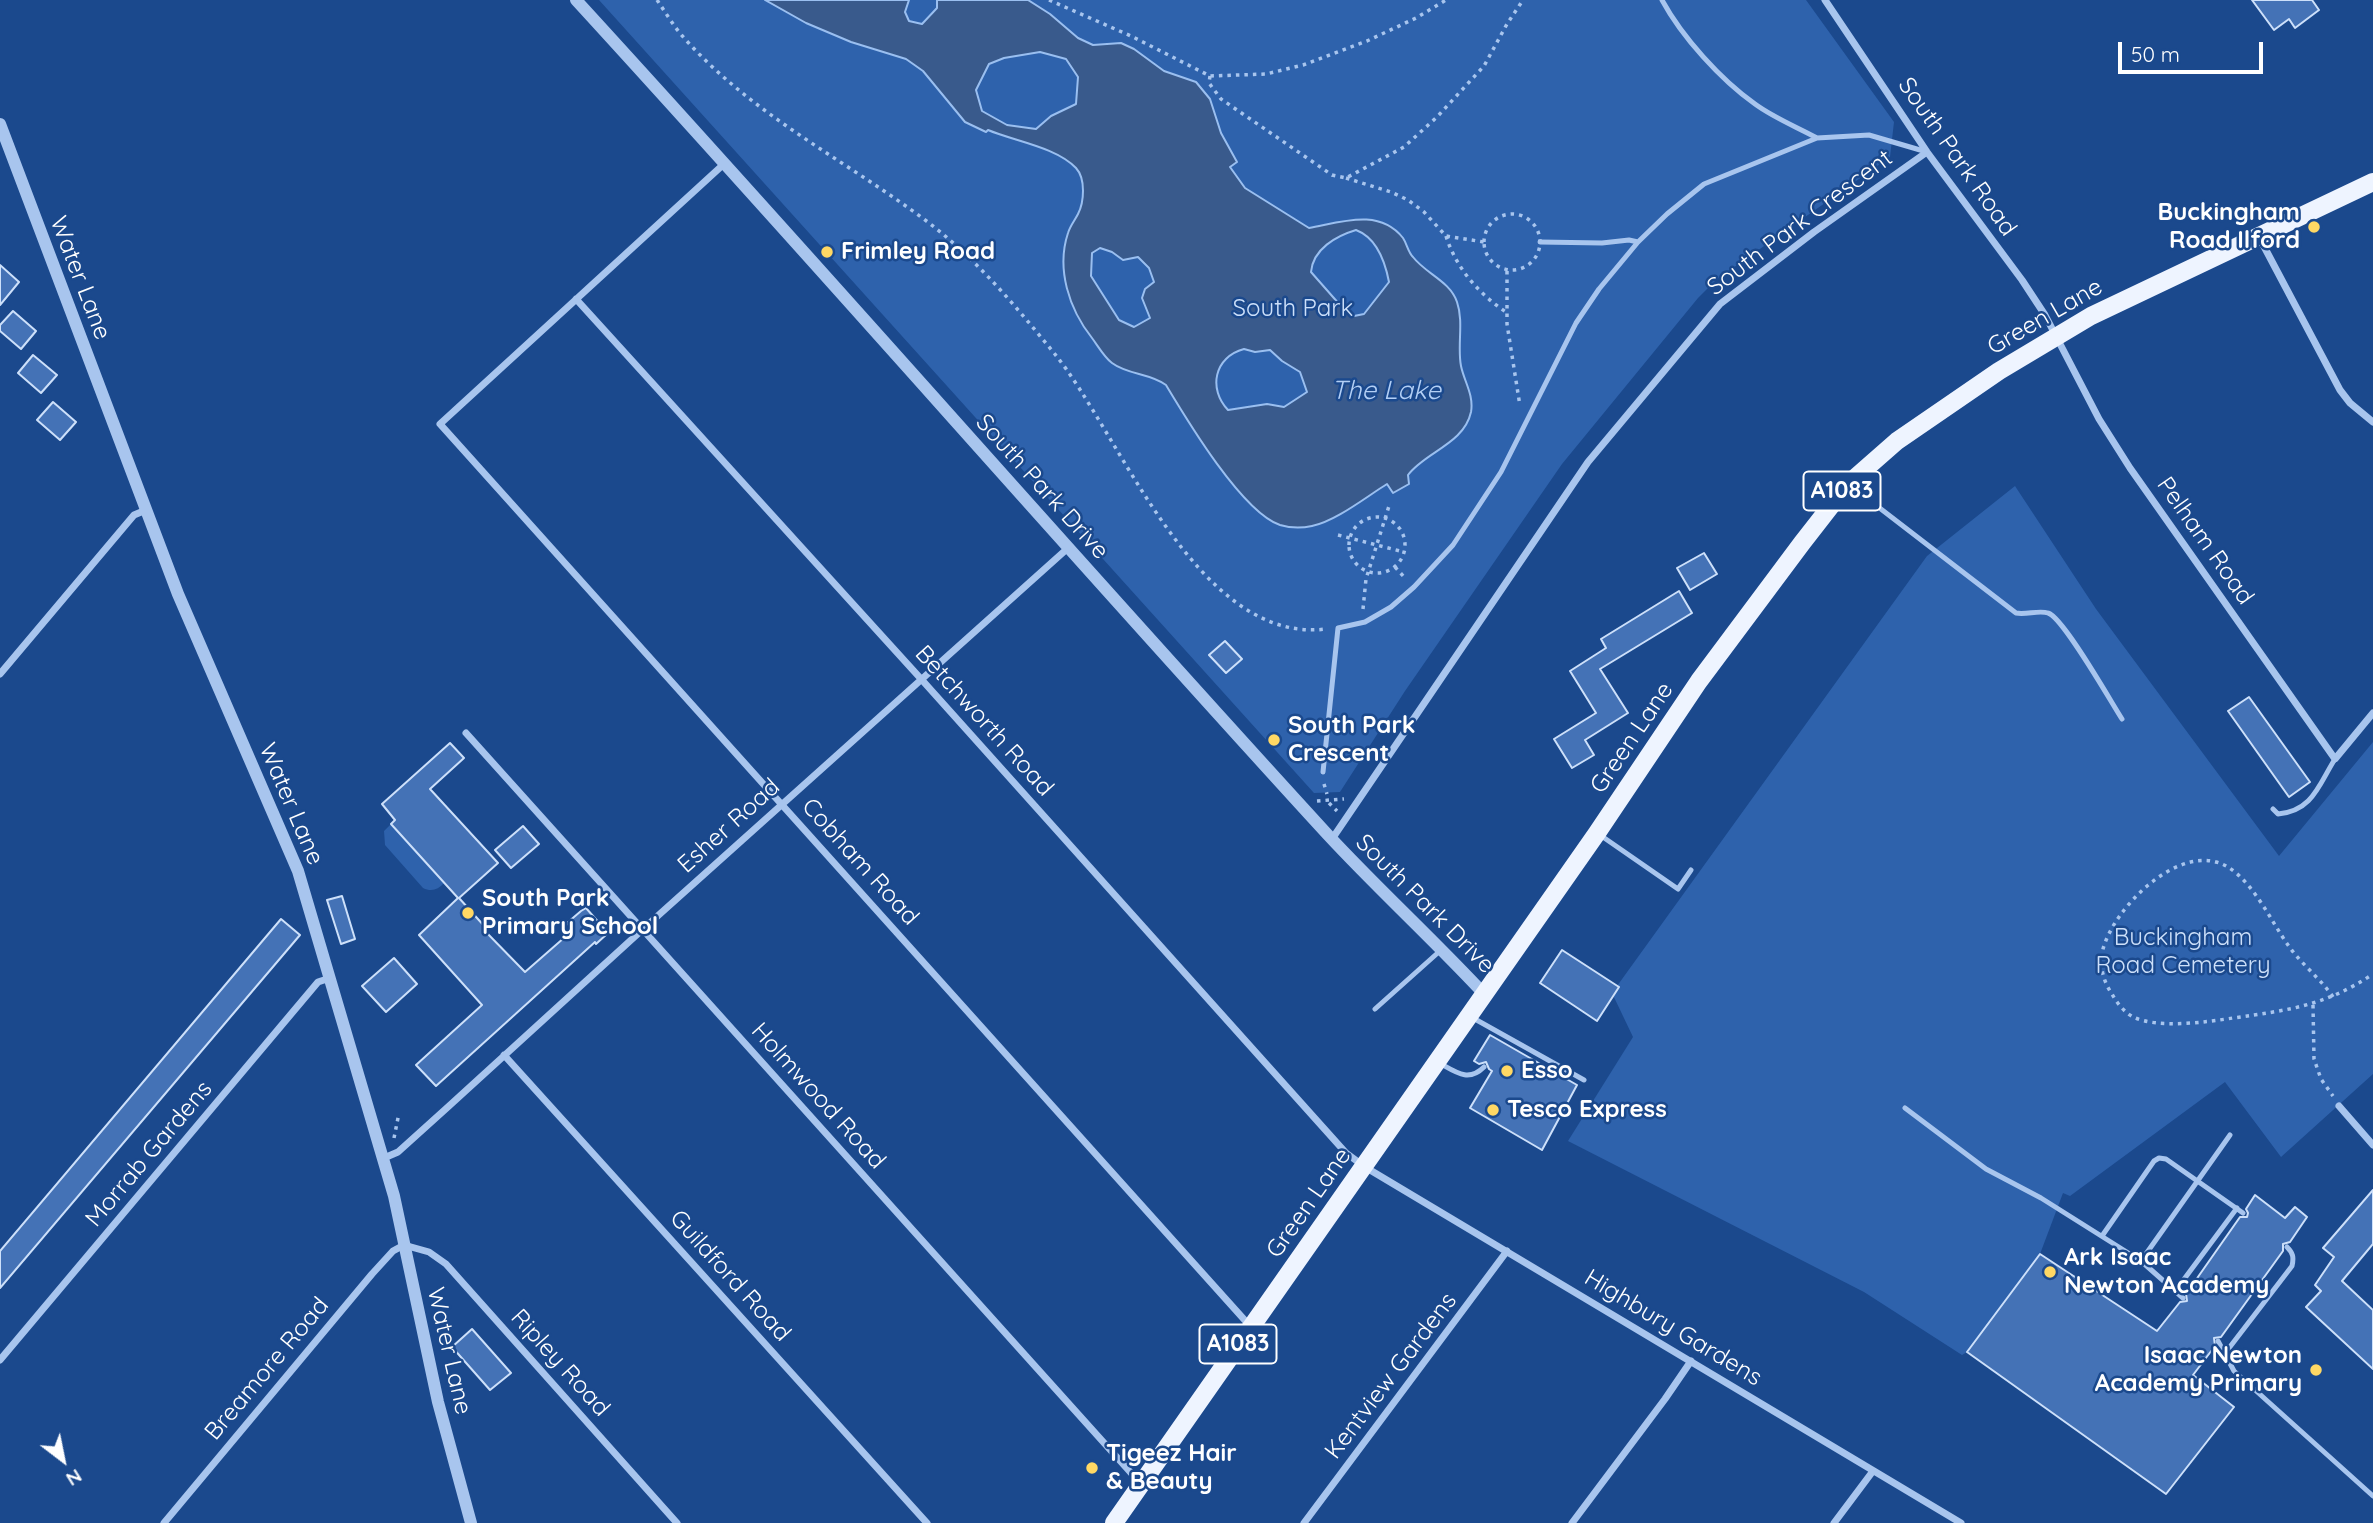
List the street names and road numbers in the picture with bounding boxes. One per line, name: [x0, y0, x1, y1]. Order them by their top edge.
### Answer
street label: South Park Road: [1892, 72, 2022, 242]
street label: South Park Crescent: [1702, 144, 1898, 302]
street label: Water Lane: [43, 212, 117, 344]
street label: Green Lane: [1983, 273, 2107, 361]
street label: South Park Drive: [969, 409, 1115, 565]
road number: A1083: [1804, 471, 1881, 510]
street label: Pelham Road: [2150, 472, 2260, 610]
street label: Betchworth Road: [909, 640, 1059, 802]
street label: Green Lane: [1584, 677, 1680, 799]
street label: Water Lane: [252, 739, 330, 869]
street label: Esher Road: [672, 773, 786, 879]
street label: Cobham Road: [795, 793, 925, 931]
street label: South Park Drive: [1349, 828, 1501, 980]
street label: Holmwood Road: [745, 1017, 891, 1175]
street label: Morrab Gardens: [80, 1075, 218, 1233]
street label: Green Lane: [1261, 1142, 1357, 1264]
street label: Guildford Road: [663, 1204, 797, 1348]
street label: Highbury Gardens: [1579, 1264, 1767, 1392]
street label: Water Lane: [420, 1285, 478, 1417]
street label: Kentview Gardens: [1319, 1287, 1463, 1465]
street label: Breamore Road: [199, 1292, 335, 1446]
street label: Ripley Road: [504, 1303, 616, 1423]
road number: A1083: [1200, 1324, 1276, 1364]

